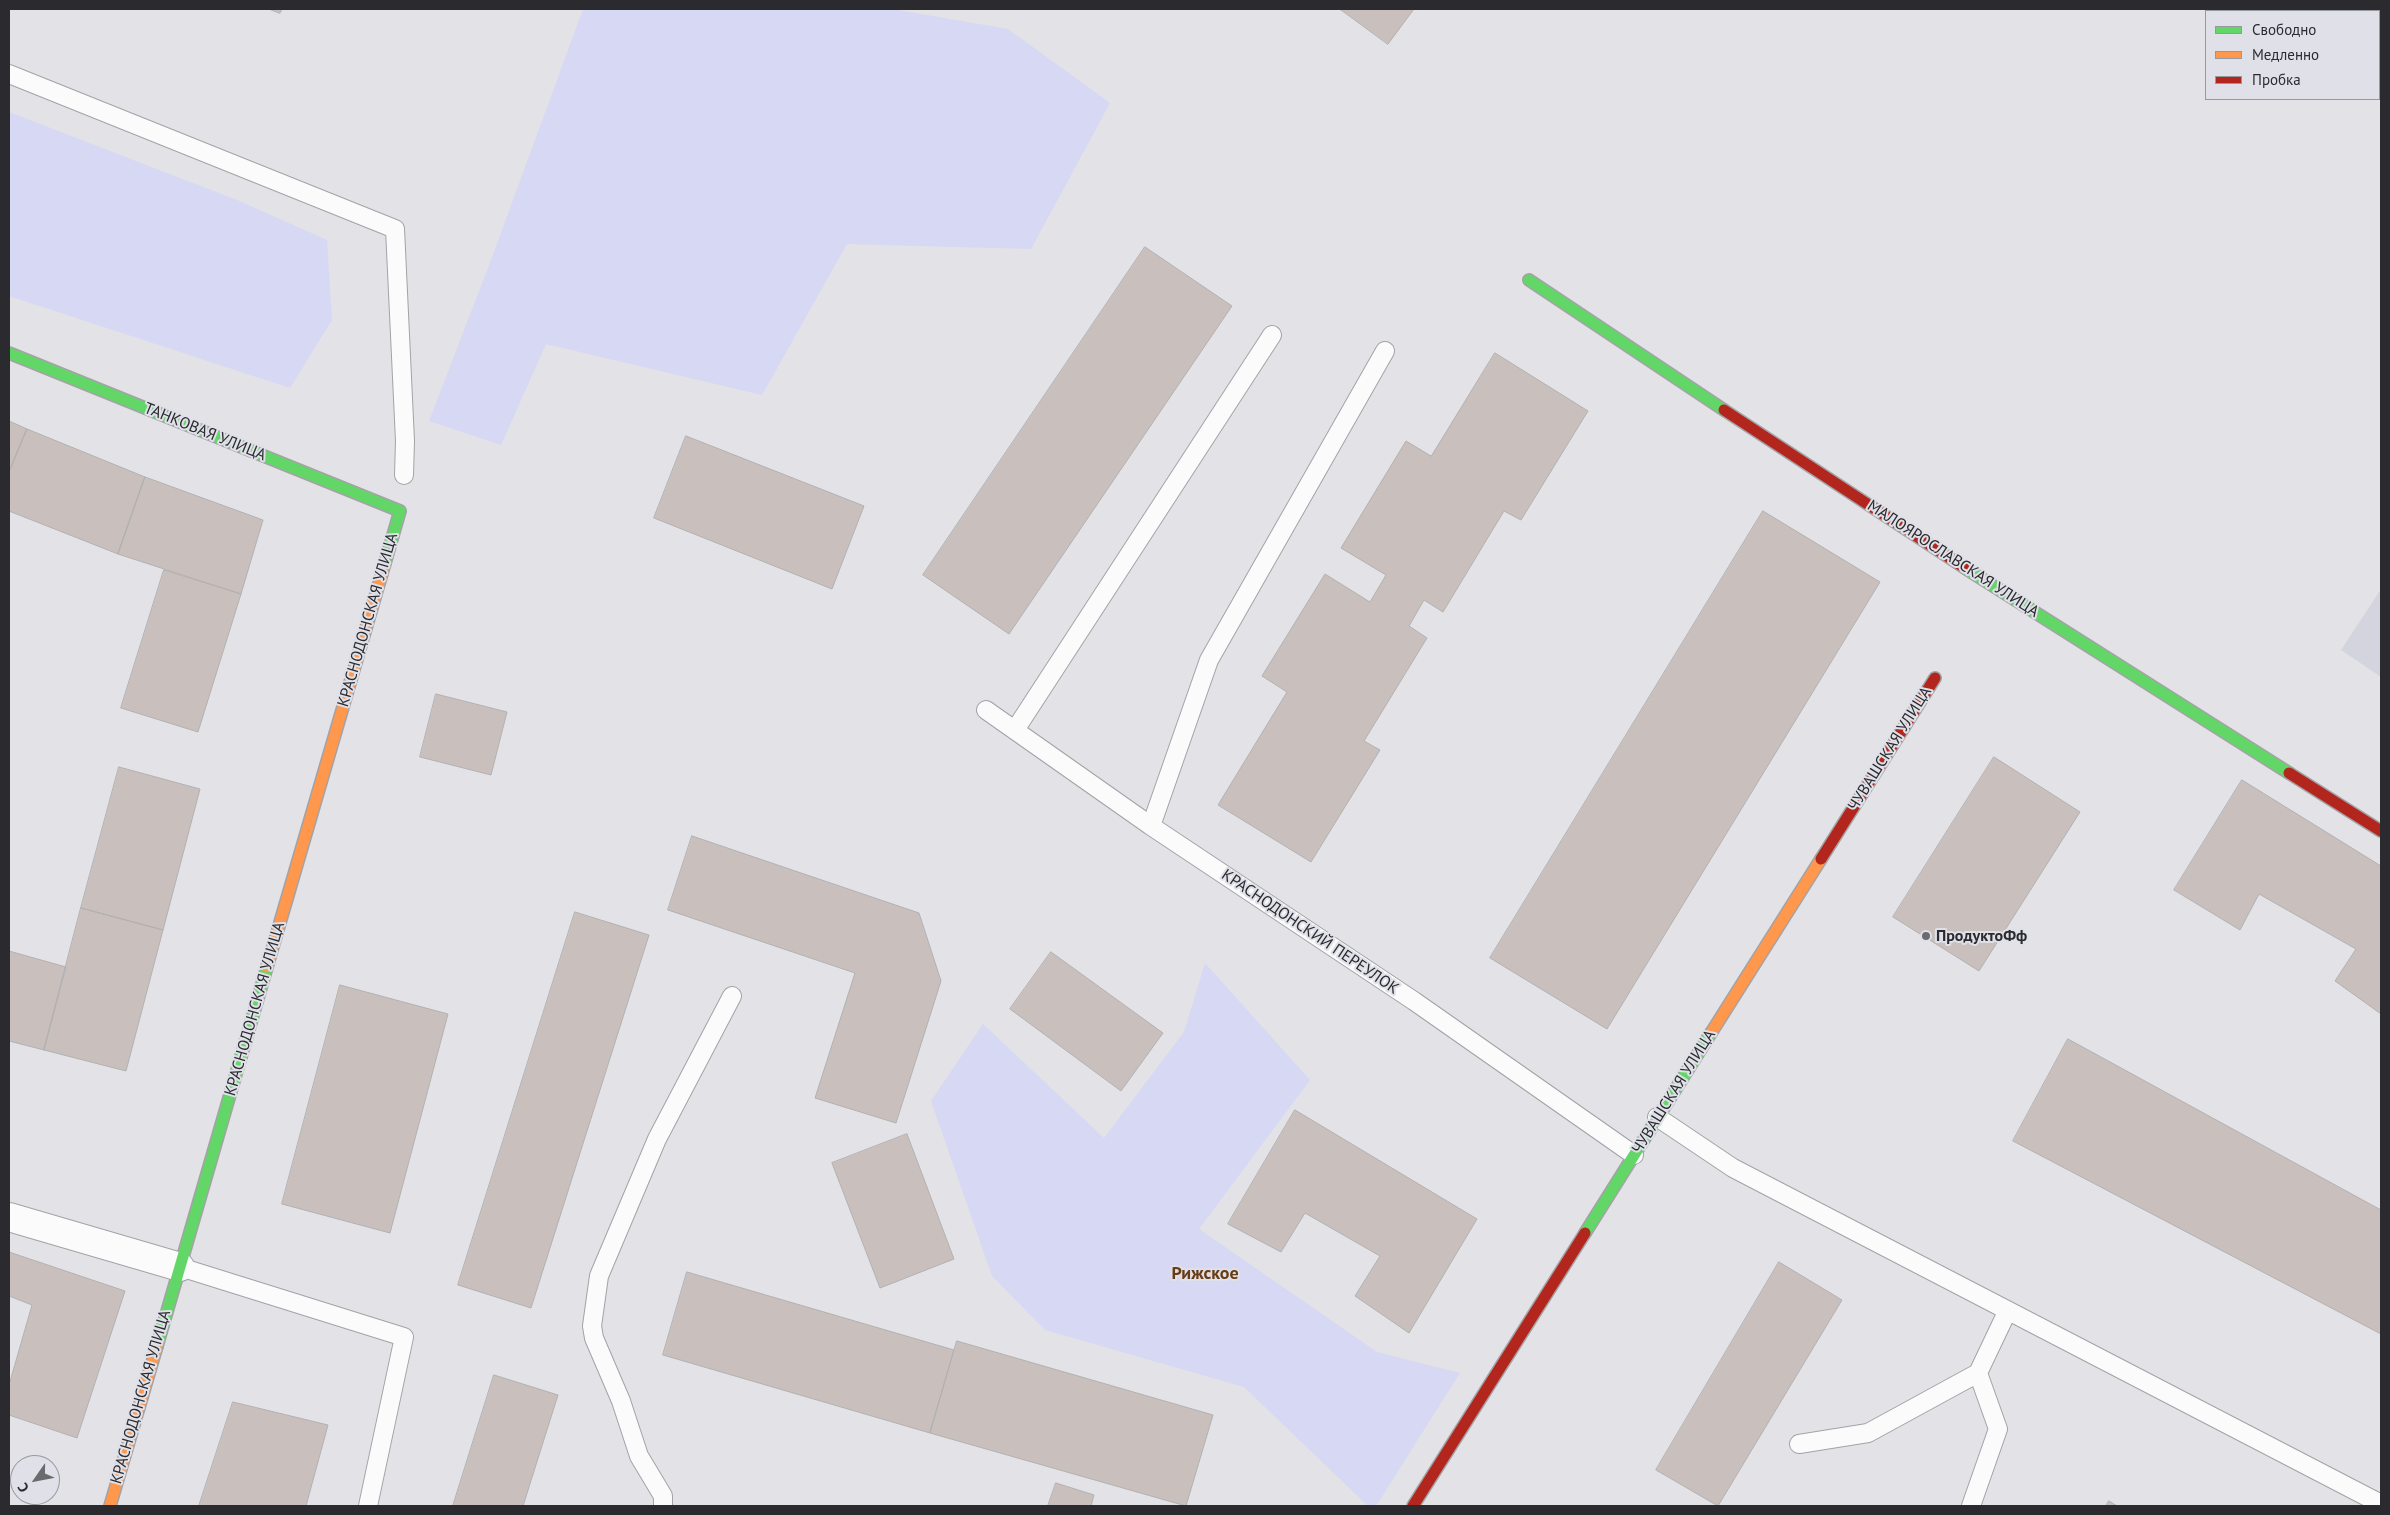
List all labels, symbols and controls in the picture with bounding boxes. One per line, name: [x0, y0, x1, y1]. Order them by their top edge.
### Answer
legend: [2205, 10, 2380, 100]
text: Свободно: [2252, 20, 2316, 39]
text: Медленно: [2252, 45, 2319, 64]
text: Пробка: [2252, 70, 2301, 89]
street label: ТАНКОВАЯ УЛИЦА: [141, 399, 269, 465]
street label: МАЛОЯРОСЛАВСКАЯ УЛИЦА: [1864, 496, 2042, 622]
street label: КРАСНОДОНСКАЯ УЛИЦА: [334, 531, 402, 709]
street label: ЧУВАШСКАЯ УЛИЦА: [1844, 683, 1936, 815]
street label: КРАСНОДОНСКИЙ ПЕРЕУЛОК: [1218, 865, 1402, 999]
street label: КРАСНОДОНСКАЯ УЛИЦА: [221, 920, 289, 1098]
place label: ПродуктоФф: [1936, 926, 2027, 946]
marker: ПродуктоФф: [1920, 930, 1932, 942]
street label: ЧУВАШСКАЯ УЛИЦА: [1628, 1026, 1720, 1158]
district label: Рижское: [1171, 1263, 1239, 1285]
street label: КРАСНОДОНСКАЯ УЛИЦА: [107, 1308, 175, 1486]
north arrow: [10, 1455, 60, 1505]
text: С: [14, 1479, 33, 1496]

